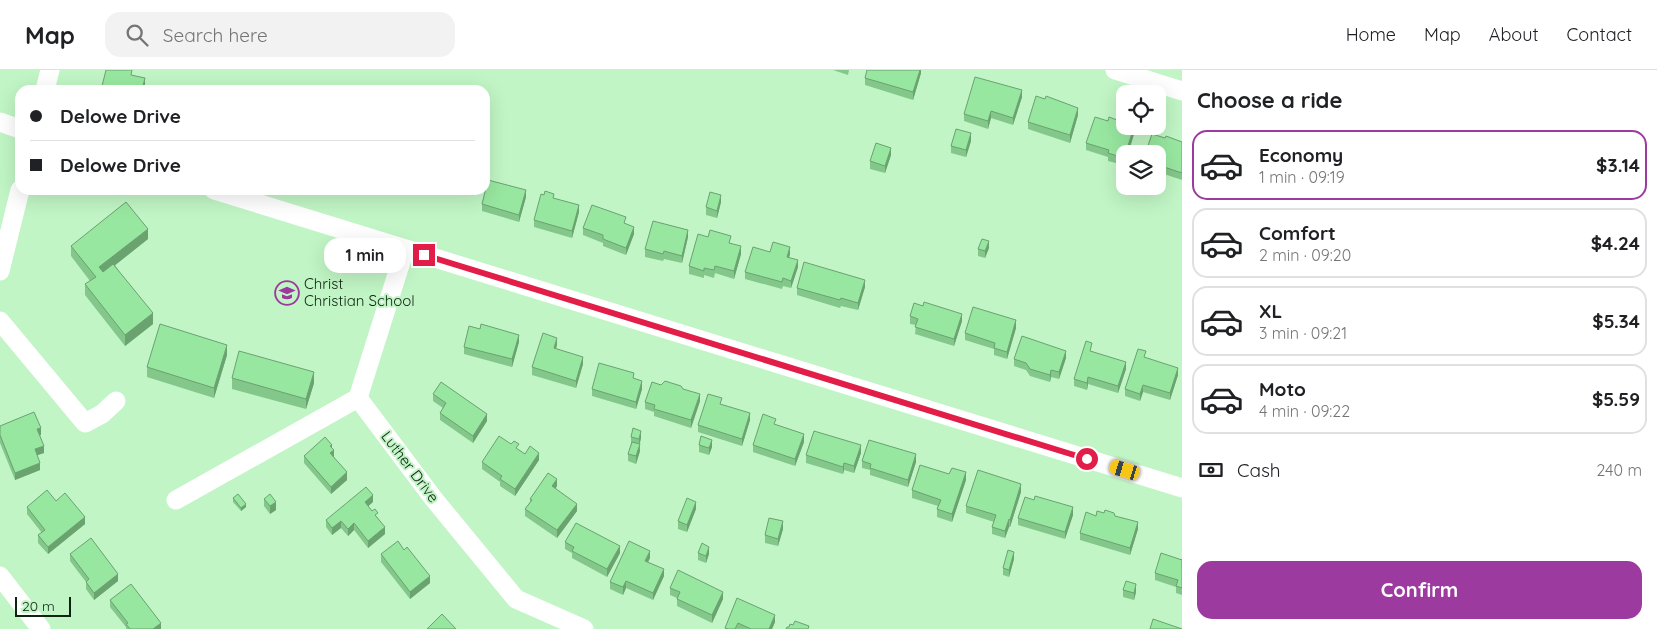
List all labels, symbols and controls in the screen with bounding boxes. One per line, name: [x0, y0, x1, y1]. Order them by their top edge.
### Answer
search box: [105, 12, 455, 57]
text: Map: [25, 20, 75, 50]
icon: search: [123, 21, 151, 49]
text: Search here: [163, 23, 268, 47]
text: Home: [1346, 23, 1396, 46]
text: Map: [1424, 23, 1461, 46]
text: About: [1489, 23, 1539, 46]
text: Contact: [1567, 23, 1632, 46]
map controls: [1116, 85, 1166, 195]
button: locate: [1116, 85, 1166, 135]
text: Choose a ride: [1197, 86, 1342, 114]
text: Delowe Drive: [60, 104, 181, 128]
icon: car: [1199, 143, 1244, 188]
text: Economy: [1259, 143, 1343, 167]
button: layers: [1116, 145, 1166, 195]
text: Delowe Drive: [60, 153, 181, 177]
text: $3.14: [1596, 153, 1640, 177]
text: 1 min · 09:19: [1259, 167, 1345, 187]
icon: car: [1199, 221, 1244, 266]
text: Comfort: [1259, 221, 1336, 245]
text: $4.24: [1591, 231, 1640, 255]
callout: 1 min: [324, 238, 406, 272]
route end: [413, 244, 435, 266]
text: 1 min: [346, 245, 384, 265]
text: 2 min · 09:20: [1259, 245, 1351, 265]
place label: Christ Christian School: [304, 274, 415, 310]
school or university icon: Christ Christian School: [274, 280, 300, 306]
icon: car: [1199, 299, 1244, 344]
text: XL: [1259, 299, 1282, 323]
text: $5.34: [1592, 309, 1640, 333]
text: 3 min · 09:21: [1259, 323, 1347, 343]
icon: car: [1199, 377, 1244, 422]
text: Moto: [1259, 377, 1306, 401]
text: $5.59: [1592, 387, 1640, 411]
text: 4 min · 09:22: [1259, 401, 1350, 421]
street label: Luther Drive: [377, 427, 443, 506]
route start: [1076, 448, 1098, 470]
icon: cash: [1197, 456, 1225, 484]
car: [1108, 458, 1141, 482]
text: Cash: [1237, 458, 1281, 482]
text: 240 m: [1596, 460, 1642, 480]
button: Confirm: [1197, 561, 1642, 619]
scale bar: [15, 594, 71, 617]
text: 20 m: [22, 597, 55, 615]

